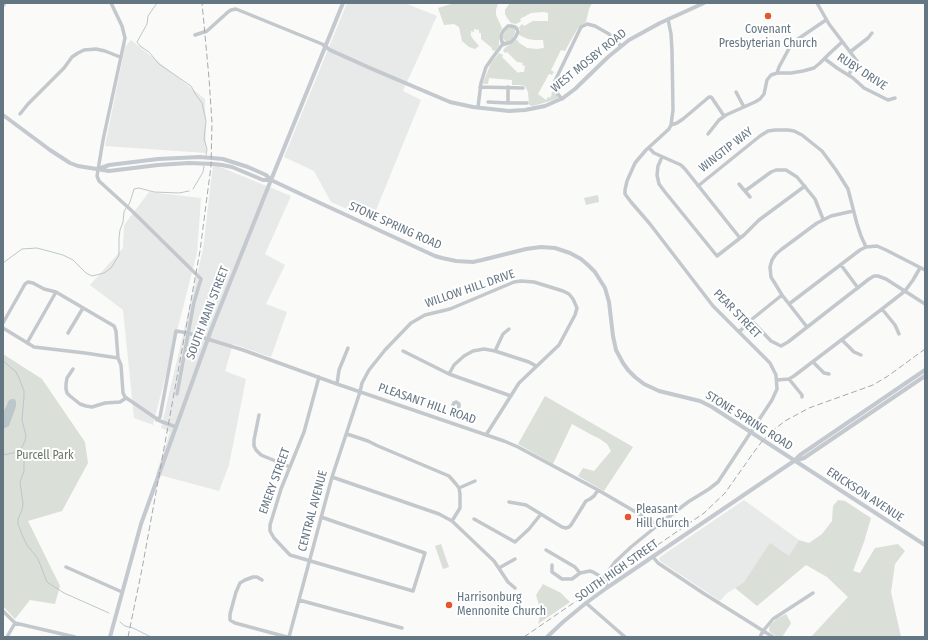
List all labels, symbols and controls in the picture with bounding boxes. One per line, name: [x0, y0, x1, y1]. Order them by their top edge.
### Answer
marker: Covenant Presbyterian Church: [763, 11, 773, 21]
place label: Covenant Presbyterian Church: [719, 23, 817, 51]
street label: WEST MOSBY ROAD: [548, 26, 630, 96]
street label: RUBY DRIVE: [834, 50, 890, 94]
street label: WINGTIP WAY: [696, 124, 756, 176]
street label: STONE SPRING ROAD: [346, 199, 444, 253]
street label: SOUTH MAIN STREET: [184, 264, 232, 362]
street label: WILLOW HILL DRIVE: [423, 267, 517, 311]
street label: PEAR STREET: [710, 287, 764, 341]
street label: PLEASANT HILL ROAD: [376, 381, 478, 427]
street label: STONE SPRING ROAD: [703, 388, 795, 454]
street label: EMERY STREET: [256, 446, 294, 516]
park label: Purcell Park: [16, 449, 74, 463]
street label: ERICKSON AVENUE: [824, 465, 906, 525]
street label: CENTRAL AVENUE: [295, 469, 331, 553]
place label: Pleasant Hill Church: [636, 503, 689, 531]
marker: Pleasant Hill Church: [623, 512, 633, 522]
street label: SOUTH HIGH STREET: [573, 537, 661, 605]
place label: Harrisonburg Mennonite Church: [457, 591, 546, 619]
marker: Harrisonburg Mennonite Church: [444, 600, 454, 610]

